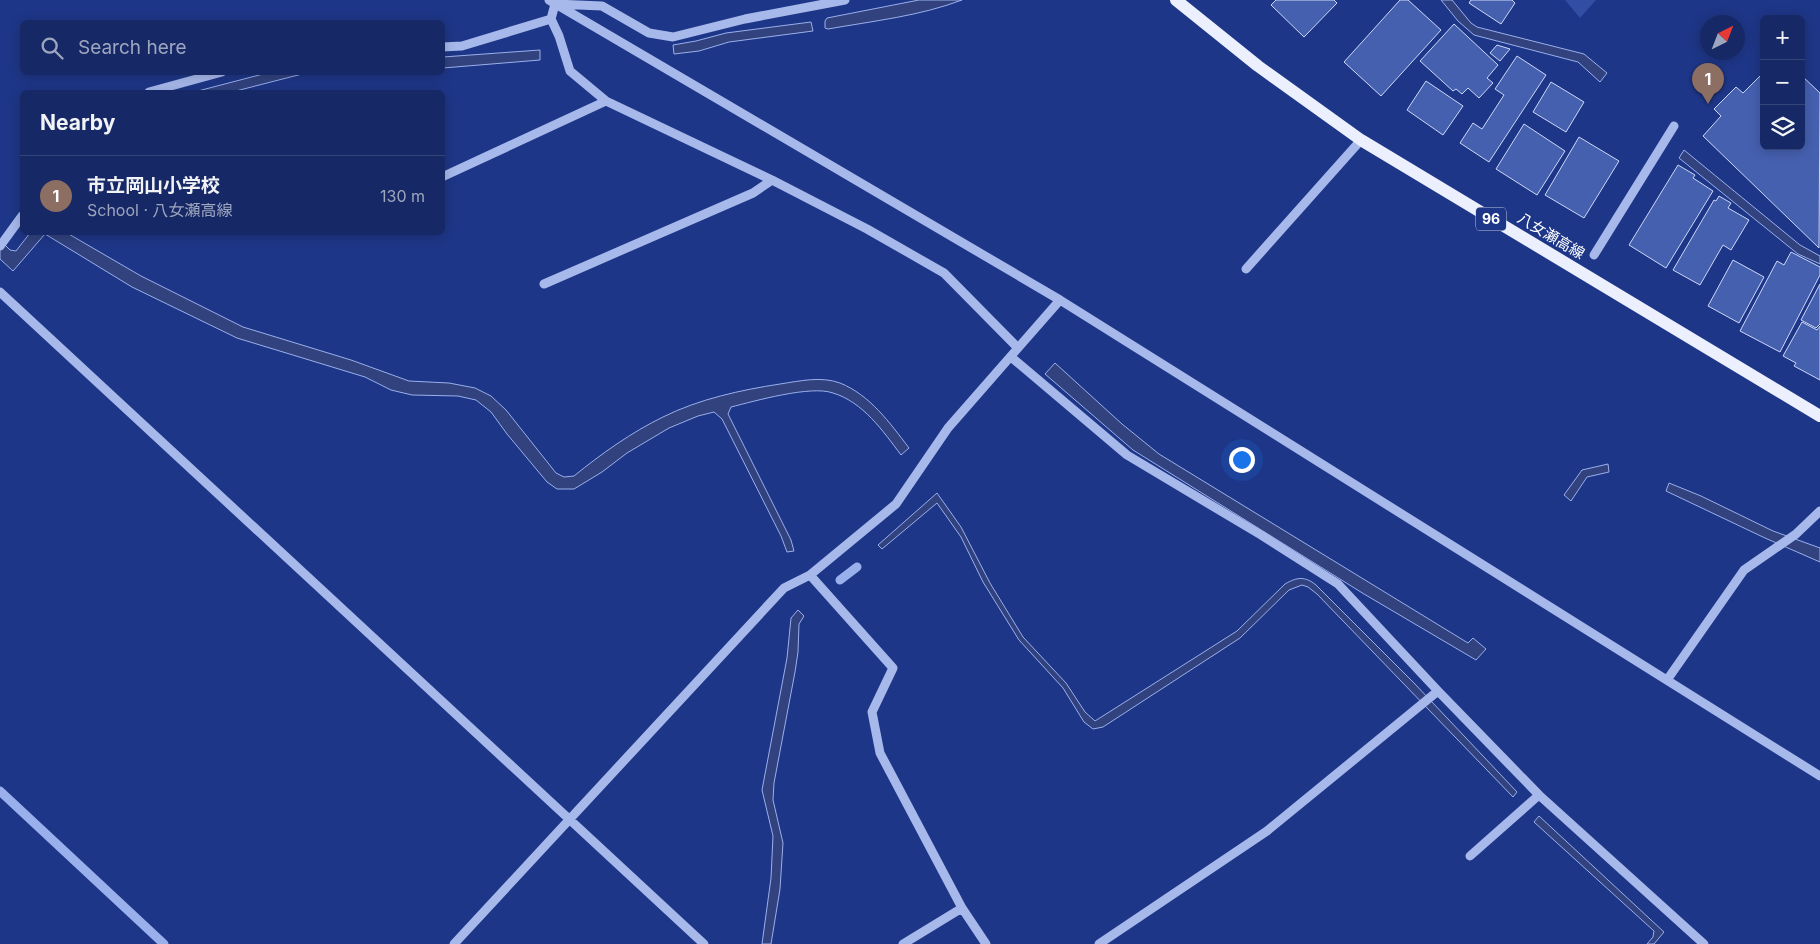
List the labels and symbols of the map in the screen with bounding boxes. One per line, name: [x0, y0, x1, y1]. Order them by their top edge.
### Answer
north arrow: [1700, 15, 1745, 60]
pin: 1: [1692, 63, 1724, 104]
road number: 96: [1476, 208, 1506, 230]
street label: 八女瀬高線: [1514, 208, 1588, 263]
your location: [1229, 447, 1255, 473]

